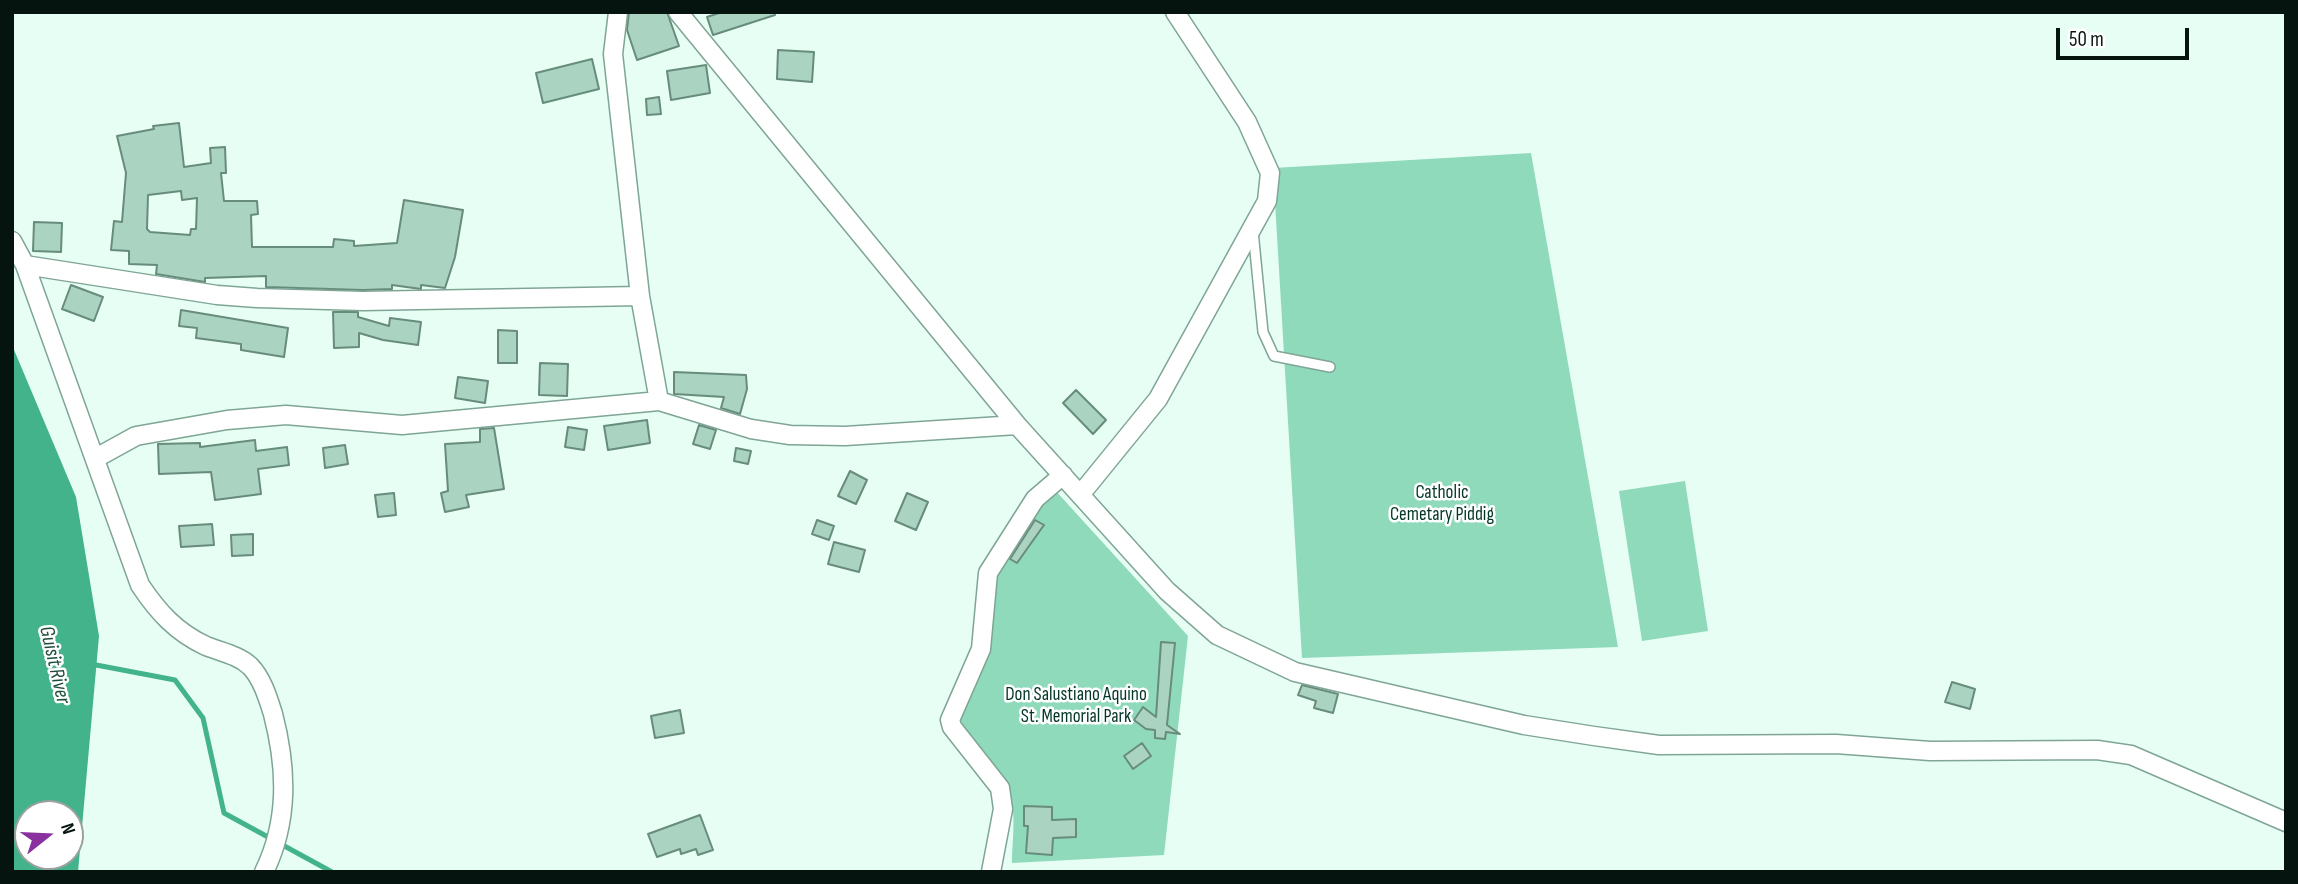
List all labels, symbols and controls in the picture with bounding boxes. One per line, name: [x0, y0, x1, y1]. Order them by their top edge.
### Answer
scale bar: [2060, 14, 2193, 58]
text: 50 m: [2069, 27, 2104, 52]
park label: Catholic Cemetary Piddig: [1390, 482, 1494, 526]
water label: Guisit River: [33, 624, 75, 706]
park label: Don Salustiano Aquino St. Memorial Park: [1005, 684, 1147, 728]
north arrow: [14, 800, 84, 870]
text: N: [55, 821, 80, 837]

